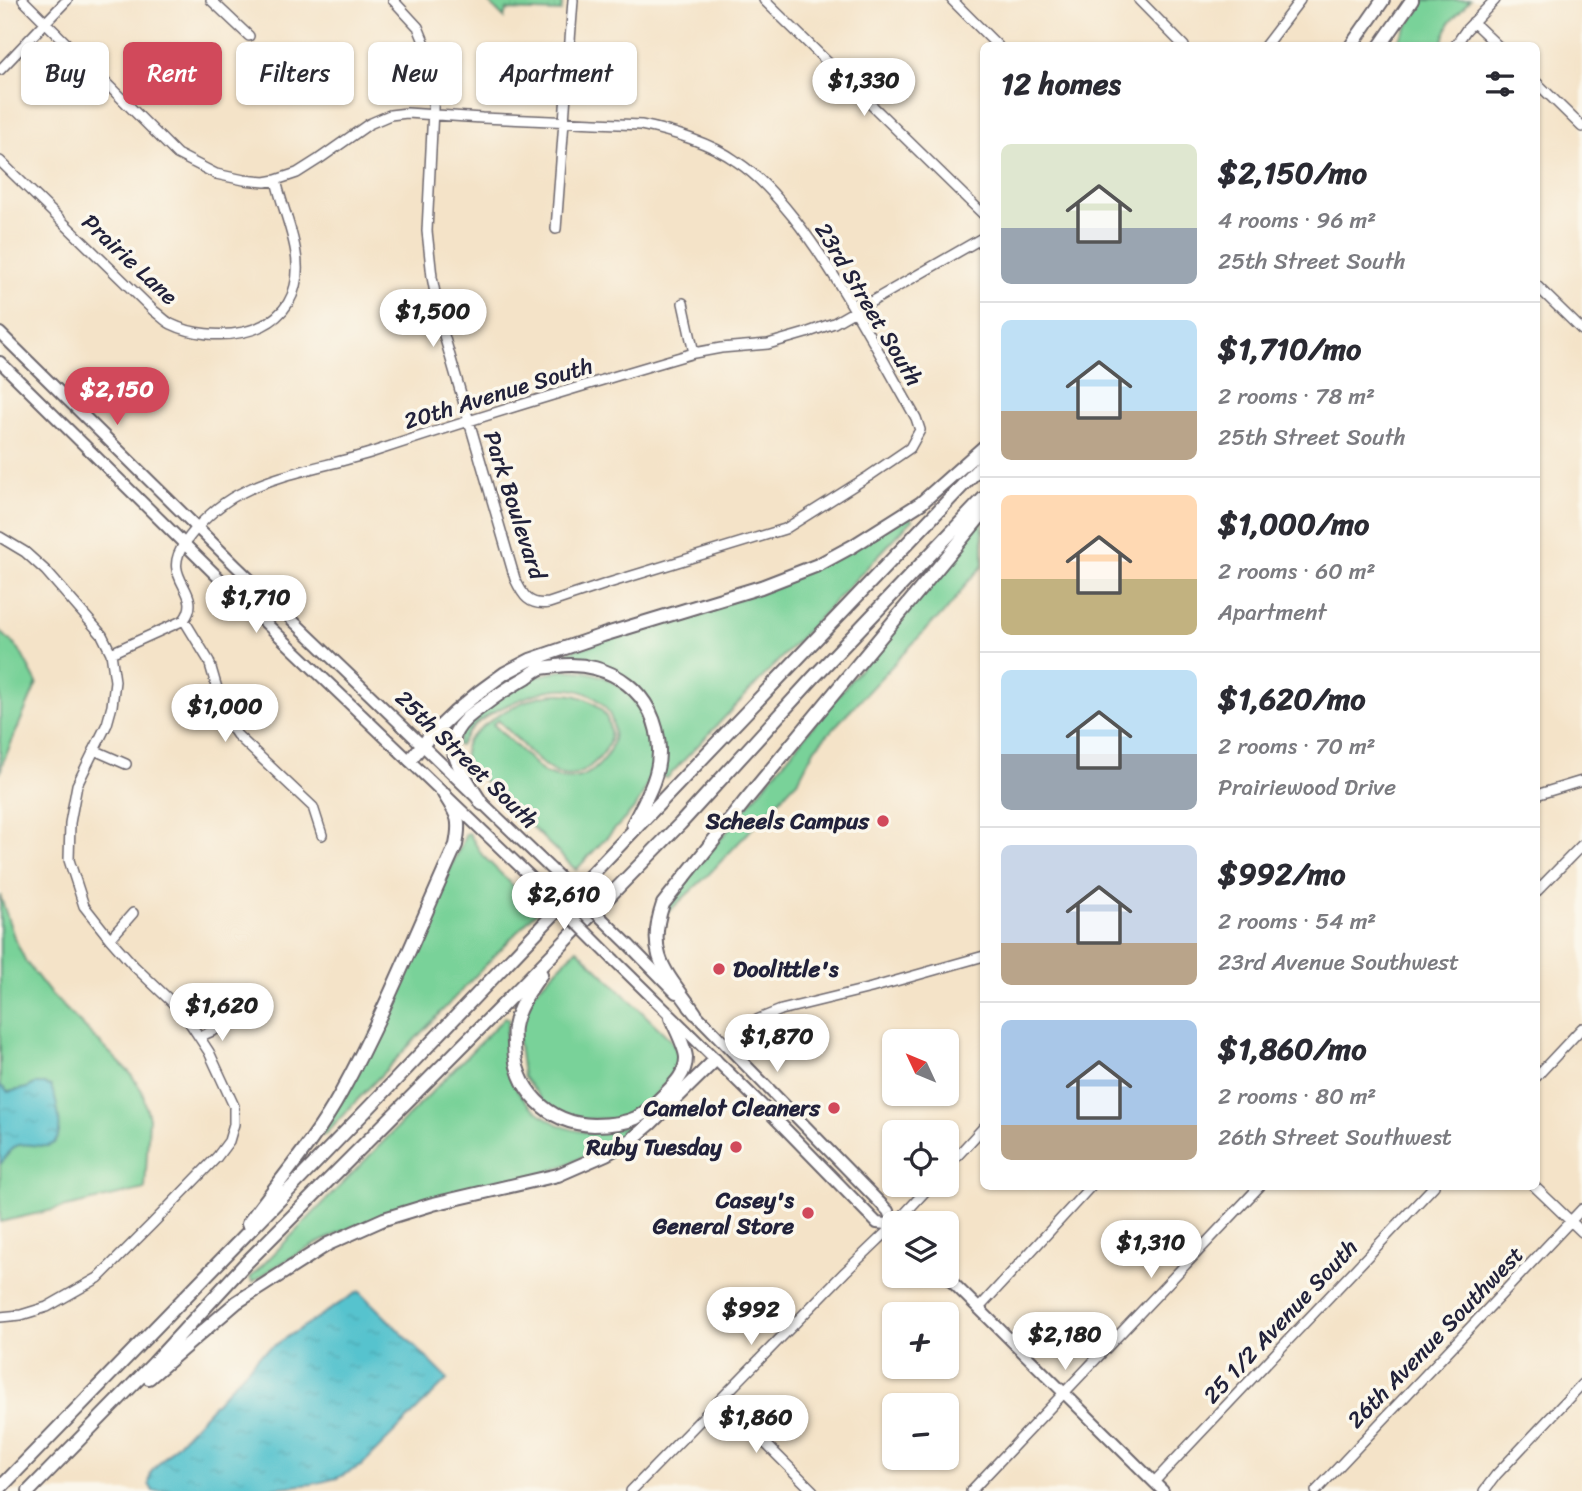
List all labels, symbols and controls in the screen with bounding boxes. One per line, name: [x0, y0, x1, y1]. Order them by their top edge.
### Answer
chip: Buy: [21, 42, 109, 105]
chip: Rent: [123, 42, 222, 105]
chip: Filters: [236, 42, 354, 105]
chip: New: [368, 42, 462, 105]
chip: Apartment: [476, 42, 637, 105]
text: 12 homes: [1001, 57, 1121, 111]
pin: $1,330: [807, 58, 921, 118]
text: $1,330: [828, 60, 900, 101]
icon: filters: [1481, 65, 1519, 103]
text: $2,150/mo: [1218, 146, 1367, 200]
icon: home: [1057, 172, 1141, 256]
text: 4 rooms · 96 m²: [1218, 200, 1376, 241]
street label: Prairie Lane: [72, 203, 188, 315]
street label: 23rd Street South: [803, 214, 934, 394]
text: 25th Street South: [1218, 241, 1406, 282]
pin: $1,500: [376, 290, 490, 349]
text: $1,500: [396, 291, 470, 332]
text: $1,710/mo: [1218, 322, 1361, 376]
street label: 20th Avenue South: [399, 345, 598, 442]
icon: home: [1057, 348, 1141, 432]
pin: $2,150: [60, 368, 174, 427]
text: $2,150: [80, 369, 154, 410]
text: 2 rooms · 78 m²: [1218, 376, 1375, 417]
text: 25th Street South: [1218, 417, 1406, 458]
street label: Park Boulevard: [471, 426, 558, 587]
text: $1,000/mo: [1218, 497, 1369, 551]
icon: home: [1057, 523, 1141, 607]
text: 2 rooms · 60 m²: [1218, 551, 1376, 592]
pin: $1,710: [199, 576, 313, 635]
text: $1,710: [221, 577, 291, 618]
text: Apartment: [1218, 592, 1327, 633]
text: $1,620/mo: [1218, 672, 1366, 726]
street label: 25th Street South: [385, 679, 548, 839]
pin: $1,000: [168, 684, 282, 744]
text: $1,000: [187, 686, 263, 727]
icon: home: [1057, 698, 1141, 782]
text: 2 rooms · 70 m²: [1218, 726, 1376, 767]
text: Prairiewood Drive: [1218, 767, 1396, 808]
place label: Scheels Campus: [705, 801, 870, 842]
marker: Scheels Campus: [875, 813, 891, 829]
text: $992/mo: [1218, 847, 1346, 901]
pin: $2,610: [507, 872, 621, 932]
icon: home: [1057, 873, 1141, 957]
text: $2,610: [528, 874, 600, 915]
text: 2 rooms · 54 m²: [1218, 901, 1376, 942]
text: 23rd Avenue Southwest: [1218, 942, 1459, 983]
place label: Doolittle's: [733, 949, 839, 990]
marker: Doolittle's: [711, 961, 727, 977]
pin: $1,620: [165, 984, 279, 1043]
text: $1,620: [186, 985, 258, 1026]
pin: $1,870: [720, 1014, 834, 1074]
text: $1,870: [740, 1016, 814, 1057]
text: $1,860/mo: [1218, 1022, 1366, 1076]
north arrow: [882, 1029, 959, 1106]
map controls: [882, 1029, 959, 1470]
icon: home: [1057, 1048, 1141, 1132]
text: 2 rooms · 80 m²: [1218, 1076, 1376, 1117]
place label: Camelot Cleaners: [643, 1088, 821, 1129]
marker: Camelot Cleaners: [826, 1100, 842, 1116]
text: 26th Street Southwest: [1218, 1117, 1452, 1158]
button: locate: [882, 1120, 959, 1197]
place label: Ruby Tuesday: [586, 1127, 723, 1168]
marker: Ruby Tuesday: [728, 1139, 744, 1155]
place label: Casey's General Store: [652, 1180, 795, 1247]
marker: Casey's General Store: [800, 1205, 816, 1221]
button: layers: [882, 1211, 959, 1288]
pin: $1,310: [1094, 1220, 1208, 1280]
text: $1,310: [1117, 1222, 1185, 1263]
street label: 25 1/2 Avenue South: [1192, 1229, 1368, 1414]
street label: 26th Avenue Southwest: [1337, 1236, 1534, 1439]
pin: $992: [710, 1288, 792, 1347]
text: $992: [723, 1289, 780, 1330]
button: +: [882, 1302, 959, 1379]
pin: $2,180: [1008, 1312, 1122, 1372]
text: $2,180: [1028, 1314, 1102, 1355]
button: −: [882, 1393, 959, 1470]
pin: $1,860: [699, 1396, 813, 1455]
text: $1,860: [719, 1397, 793, 1438]

